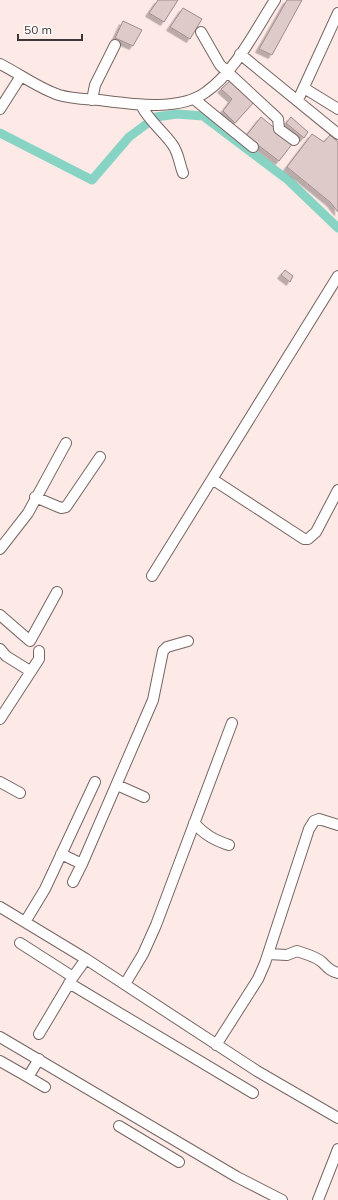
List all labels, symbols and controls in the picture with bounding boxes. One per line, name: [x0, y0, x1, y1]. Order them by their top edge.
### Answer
scale bar: [18, 16, 82, 42]
text: 50 m: [24, 22, 52, 37]

